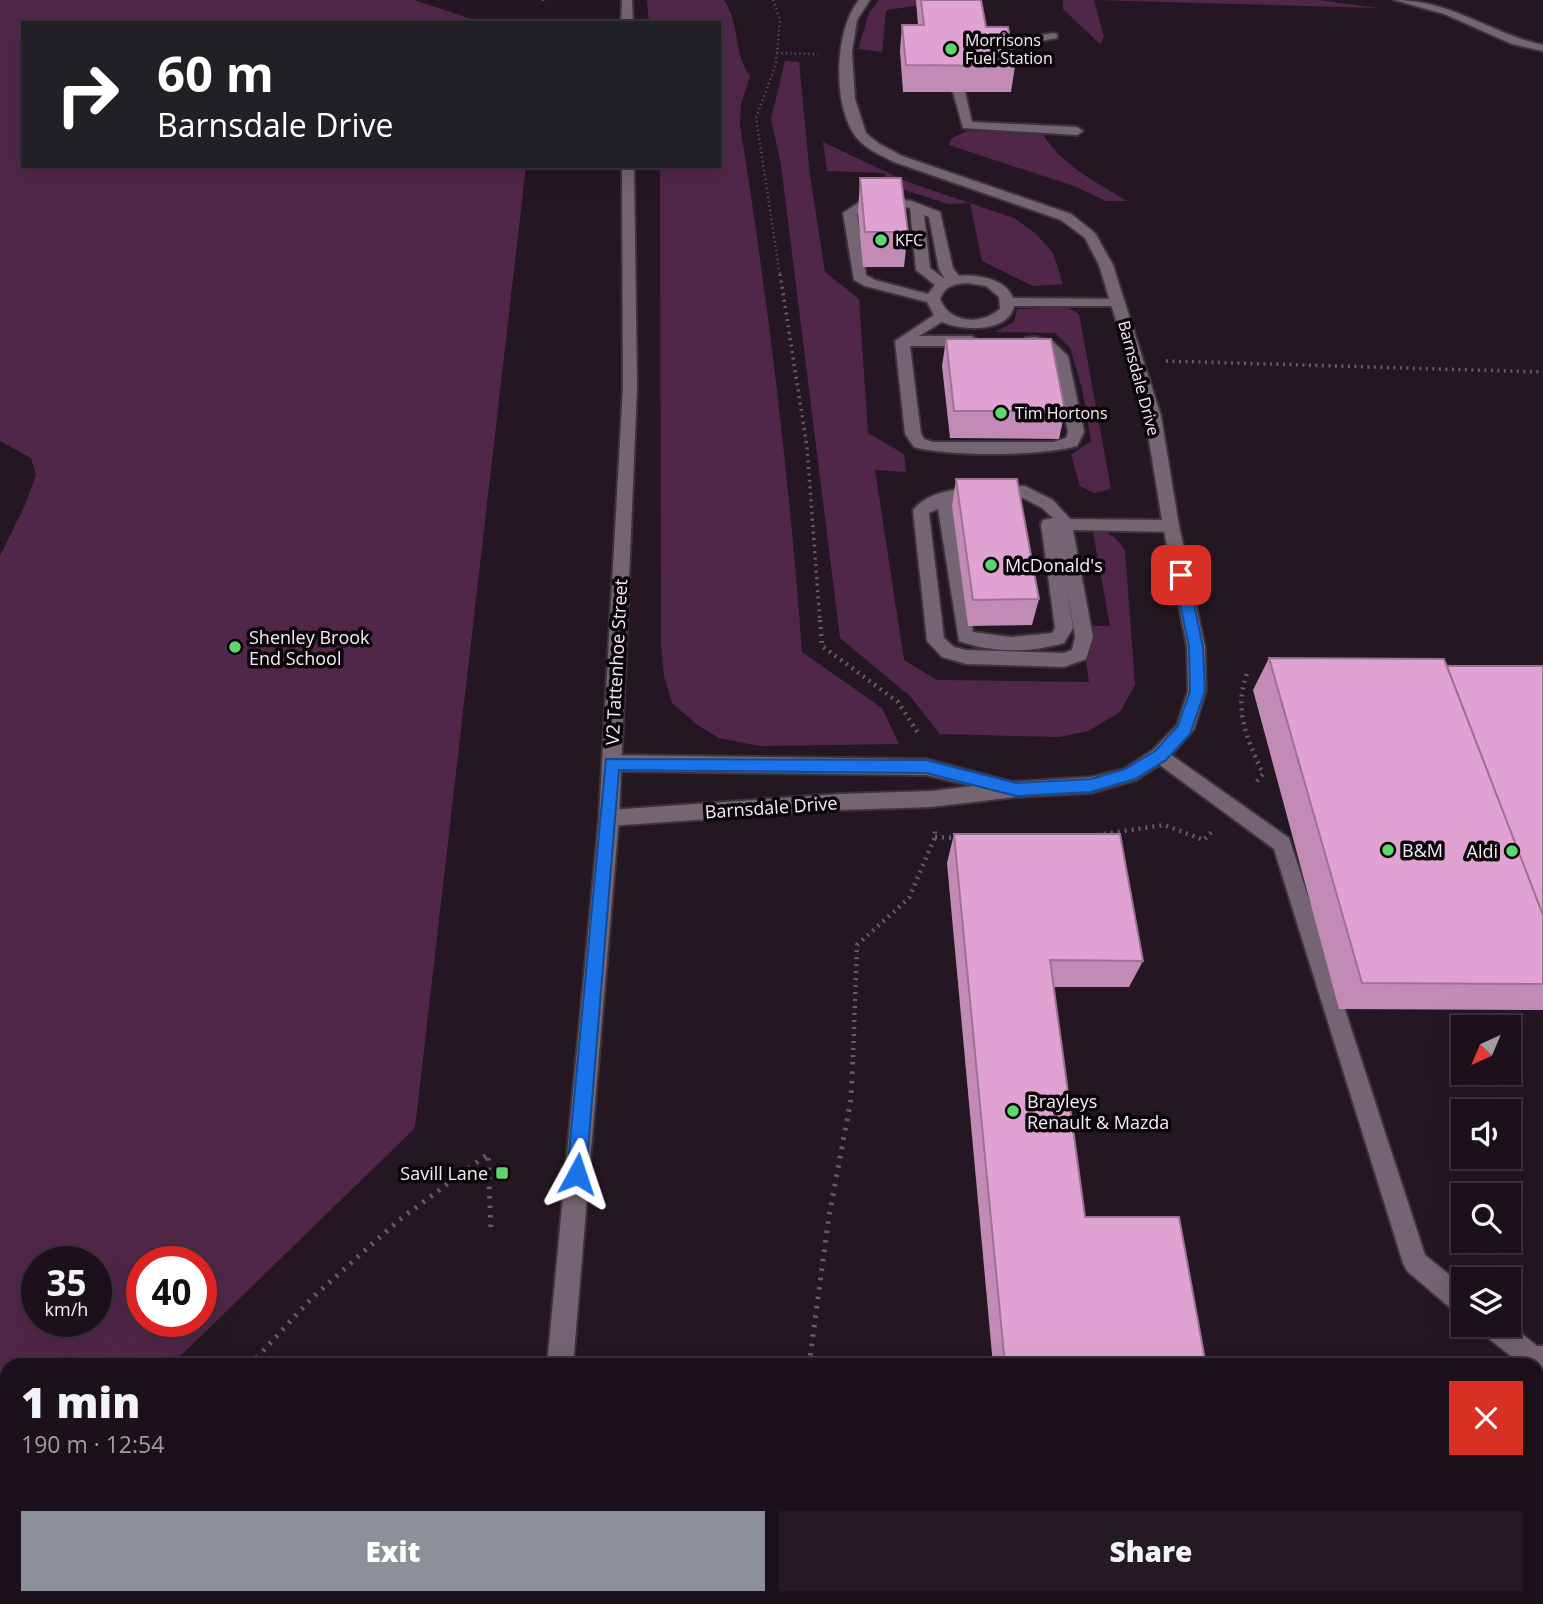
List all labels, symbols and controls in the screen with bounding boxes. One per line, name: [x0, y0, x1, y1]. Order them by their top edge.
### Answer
place label: Morrisons Fuel Station: [965, 29, 1053, 69]
text: 60 m: [157, 40, 274, 106]
marker: Morrisons Fuel Station: [943, 41, 959, 57]
icon: right: [42, 49, 133, 140]
text: Barnsdale Drive: [157, 103, 393, 146]
place label: KFC: [895, 229, 923, 251]
marker: KFC: [873, 232, 889, 248]
street label: Barnsdale Drive: [1113, 318, 1165, 438]
place label: Tim Hortons: [1015, 402, 1108, 424]
marker: Tim Hortons: [993, 405, 1009, 421]
pin: [1151, 545, 1211, 605]
place label: McDonald's: [1005, 553, 1103, 577]
icon: arrive: [1162, 556, 1200, 594]
marker: McDonald's: [983, 557, 999, 573]
street label: V2 Tattenhoe Street: [600, 578, 632, 746]
place label: Shenley Brook End School: [249, 625, 370, 670]
marker: Shenley Brook End School: [227, 639, 243, 655]
street label: Barnsdale Drive: [704, 790, 838, 824]
place label: B&M: [1402, 838, 1443, 862]
place label: Aldi: [1467, 839, 1498, 863]
marker: B&M: [1380, 842, 1396, 858]
marker: Aldi: [1504, 843, 1520, 859]
north arrow: [1451, 1015, 1521, 1085]
map controls: [1451, 1015, 1521, 1337]
place label: Brayleys Renault & Mazda: [1027, 1089, 1169, 1134]
button: sound: [1451, 1099, 1521, 1169]
marker: Brayleys Renault & Mazda: [1005, 1103, 1021, 1119]
position arrow: [540, 1137, 614, 1211]
place label: Savill Lane: [400, 1161, 488, 1185]
marker: Savill Lane: [494, 1165, 510, 1181]
button: search: [1451, 1183, 1521, 1253]
speed limit sign: 40: [126, 1246, 217, 1337]
text: 35: [46, 1259, 87, 1306]
button: layers: [1451, 1267, 1521, 1337]
text: km/h: [45, 1297, 88, 1321]
text: 1 min: [21, 1373, 140, 1430]
button: close: [1449, 1381, 1523, 1455]
text: 190 m · 12:54: [21, 1428, 164, 1460]
button: Exit: [21, 1511, 765, 1591]
button: Share: [779, 1511, 1523, 1591]

